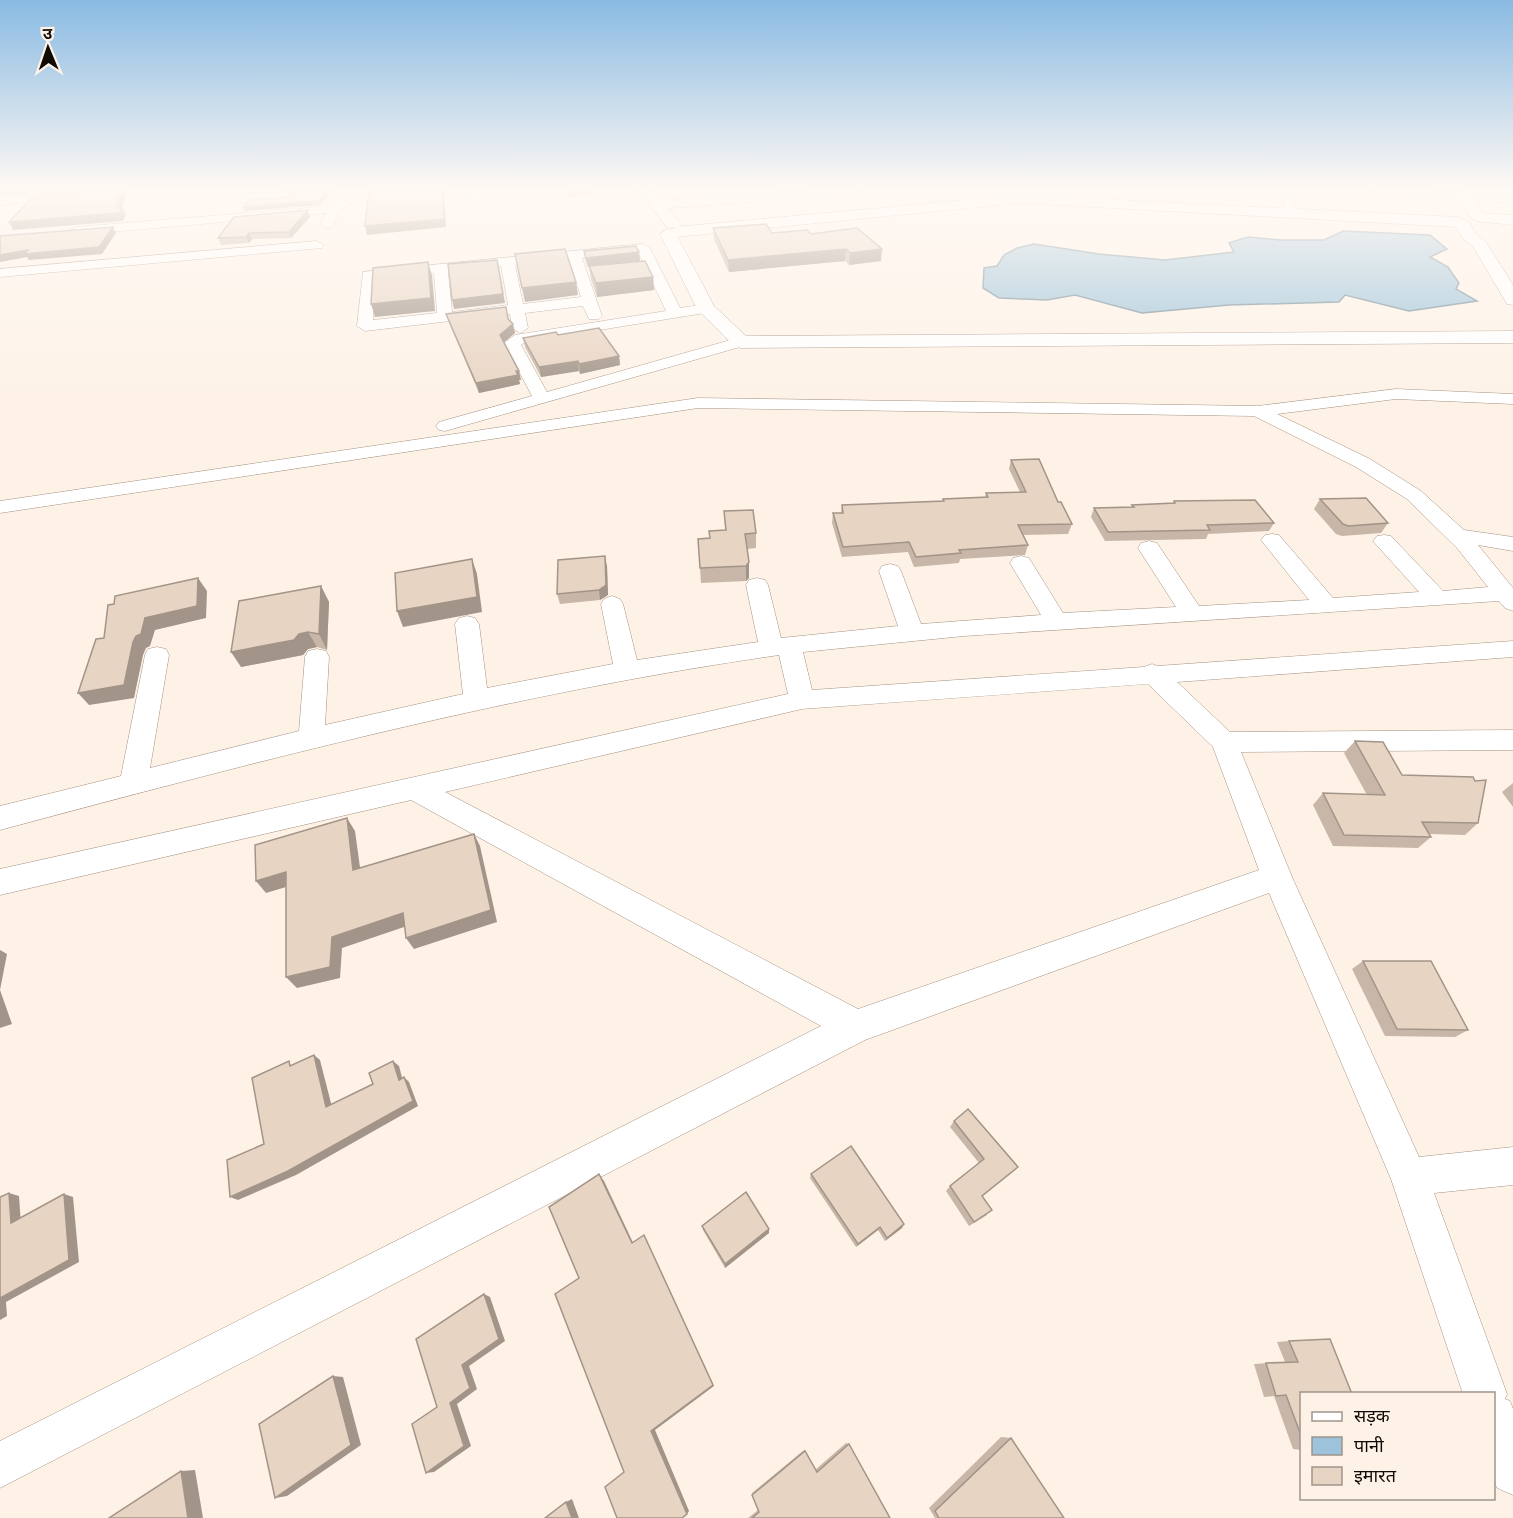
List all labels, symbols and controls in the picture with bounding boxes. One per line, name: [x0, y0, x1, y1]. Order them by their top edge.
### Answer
north arrow: [18, 18, 78, 78]
text: उ: [42, 24, 53, 44]
legend: [1300, 1392, 1495, 1500]
text: सड़क: [1354, 1405, 1391, 1427]
text: पानी: [1354, 1435, 1384, 1457]
text: इमारत: [1354, 1465, 1397, 1487]

